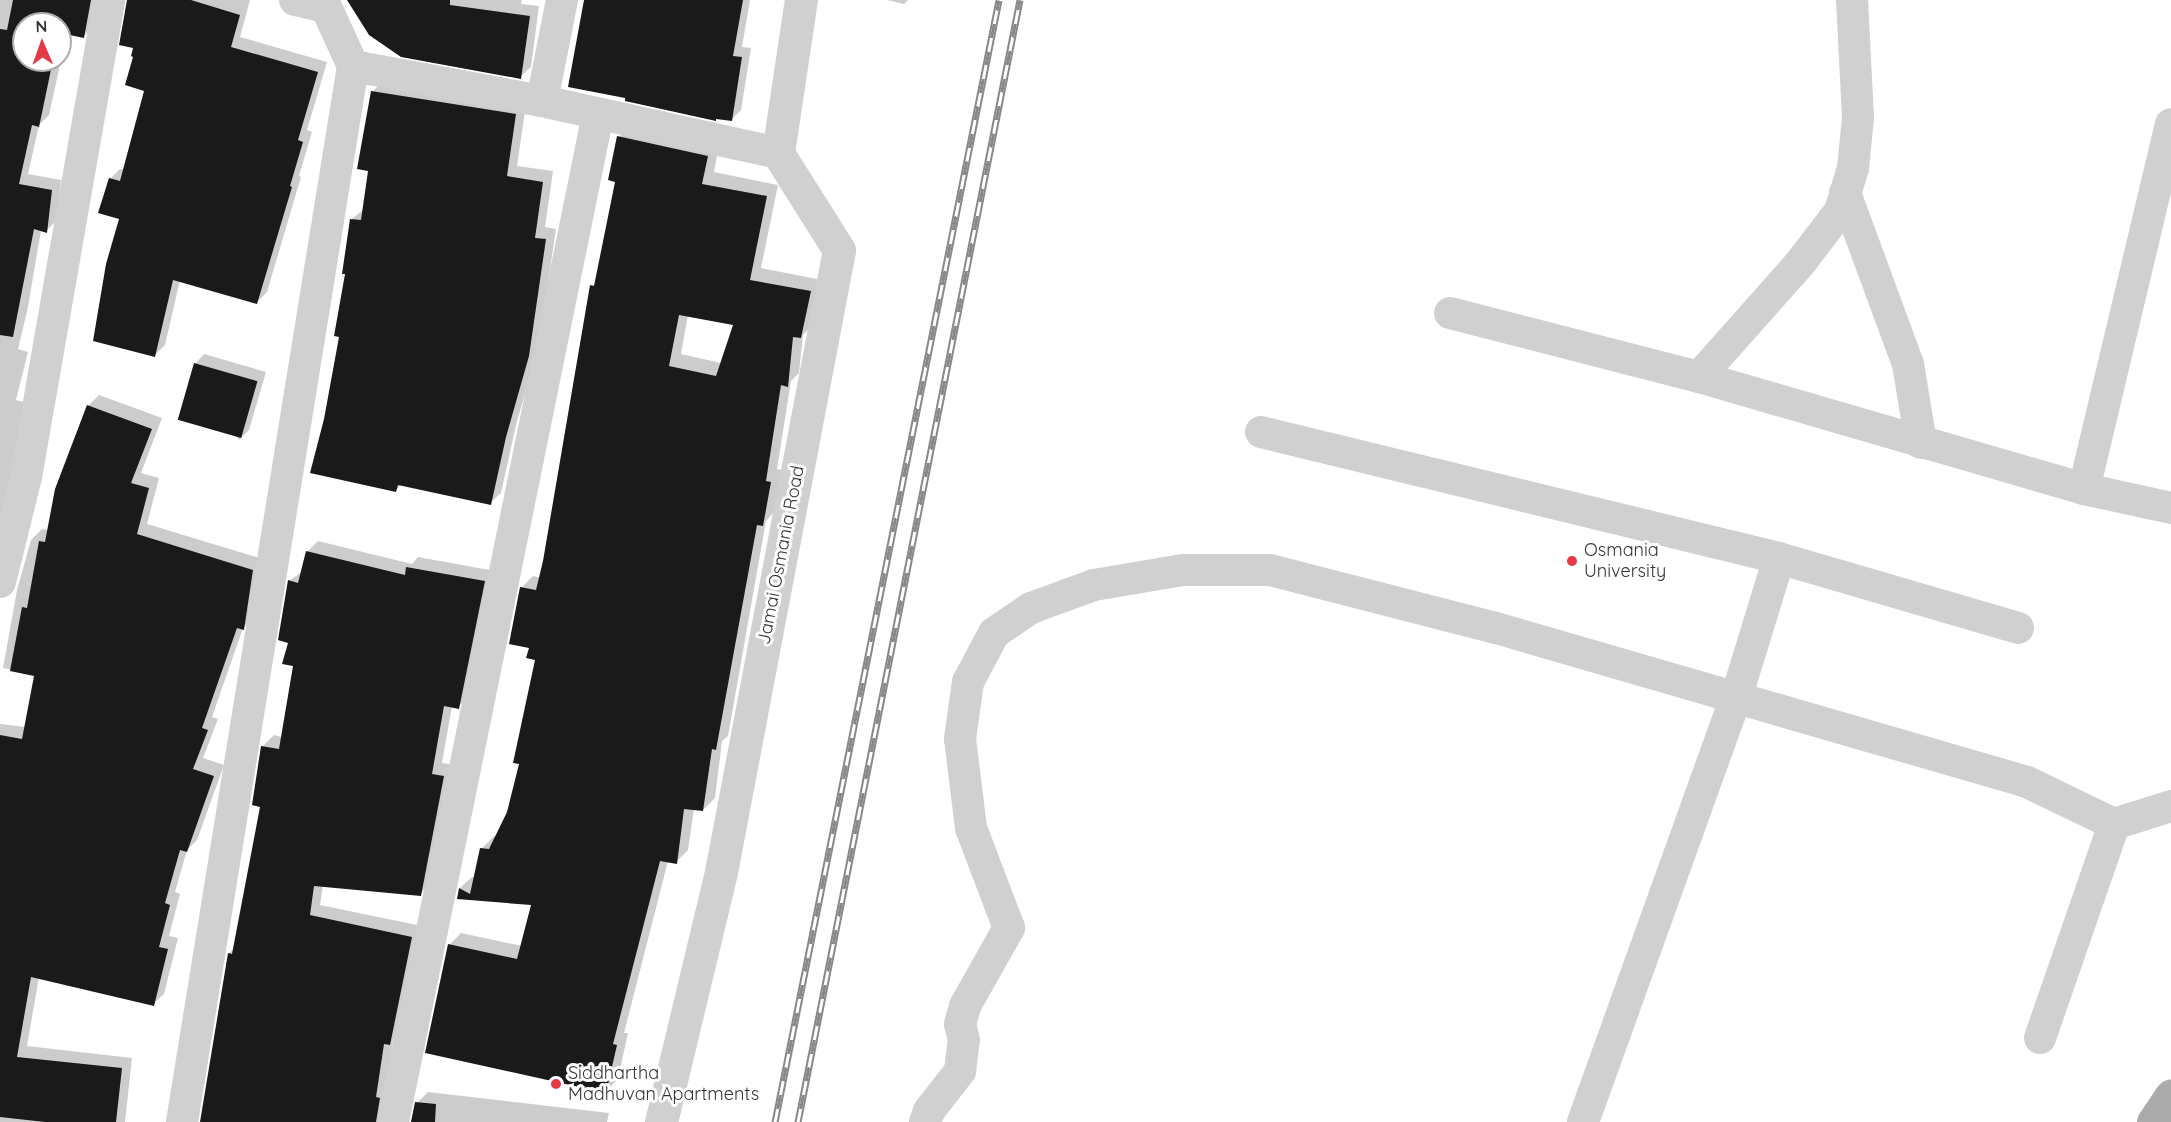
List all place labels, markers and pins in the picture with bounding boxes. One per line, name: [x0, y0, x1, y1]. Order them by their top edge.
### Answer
place label: Osmania University: [1584, 540, 1666, 582]
marker: Osmania University: [1565, 554, 1579, 568]
place label: Siddhartha Madhuvan Apartments: [568, 1063, 759, 1106]
marker: Siddhartha Madhuvan Apartments: [549, 1077, 563, 1091]

